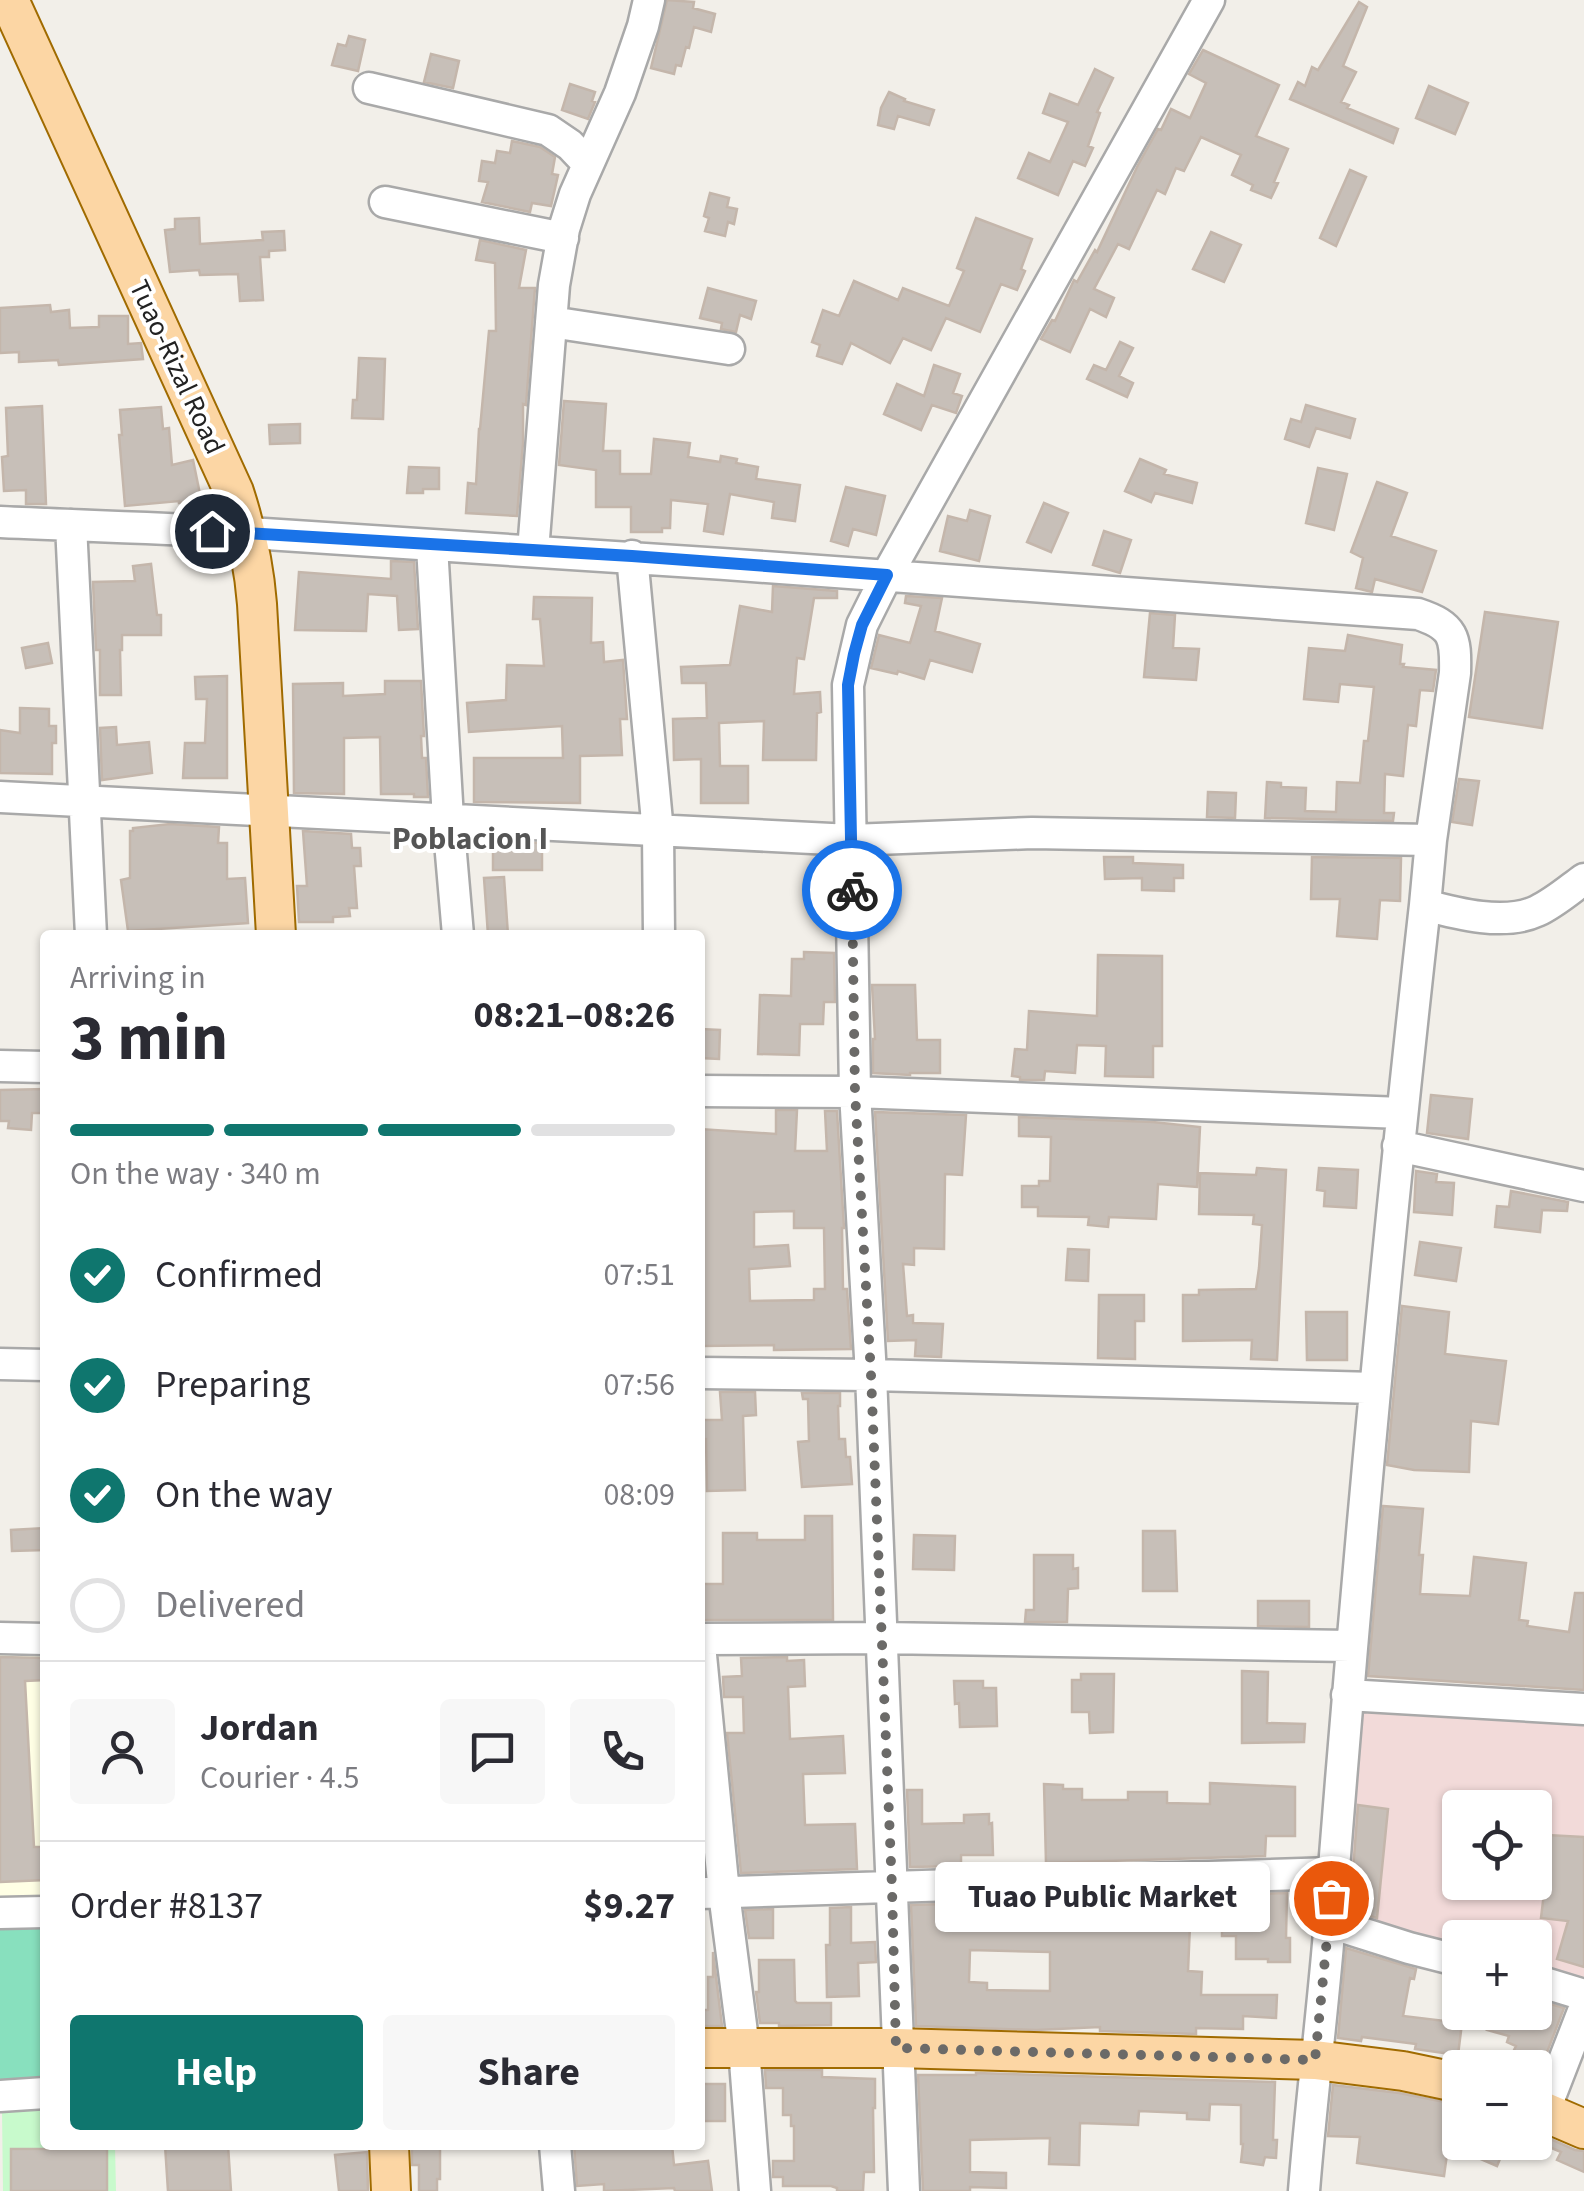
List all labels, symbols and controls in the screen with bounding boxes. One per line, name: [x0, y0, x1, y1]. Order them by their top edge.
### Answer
street label: Tuao-Rizal Road: [119, 273, 235, 461]
pin: [170, 489, 255, 574]
icon: home: [185, 504, 240, 559]
district label: Poblacion I: [392, 816, 548, 862]
courier: [802, 840, 902, 940]
icon: bike: [825, 863, 880, 918]
text: Arriving in: [70, 955, 206, 1001]
text: 08:21–08:26: [473, 988, 675, 1042]
text: 3 min: [70, 992, 228, 1085]
text: On the way · 340 m: [70, 1151, 321, 1197]
icon: check: [70, 1248, 125, 1303]
text: Confirmed: [155, 1248, 323, 1302]
text: 07:51: [603, 1252, 675, 1298]
icon: check: [70, 1358, 125, 1413]
text: Preparing: [155, 1358, 310, 1412]
text: 07:56: [603, 1362, 675, 1408]
icon: check: [70, 1468, 125, 1523]
text: On the way: [155, 1468, 332, 1522]
text: 08:09: [603, 1472, 675, 1518]
text: Delivered: [155, 1578, 305, 1632]
button: person: [70, 1699, 175, 1804]
button: chat: [440, 1699, 545, 1804]
button: phone: [570, 1699, 675, 1804]
text: Jordan: [200, 1701, 319, 1755]
text: Courier · 4.5: [200, 1755, 360, 1801]
map controls: [1442, 1790, 1552, 2160]
button: locate: [1442, 1790, 1552, 1900]
pin: [1289, 1856, 1374, 1941]
callout: Tuao Public Market: [936, 1863, 1271, 1933]
icon: bag: [1304, 1871, 1359, 1926]
text: Tuao Public Market: [968, 1874, 1237, 1920]
text: Order #8137: [70, 1879, 263, 1933]
text: $9.27: [583, 1879, 675, 1933]
button: +: [1442, 1920, 1552, 2030]
button: Help: [70, 2015, 363, 2130]
button: Share: [383, 2015, 675, 2130]
button: −: [1442, 2050, 1552, 2160]

